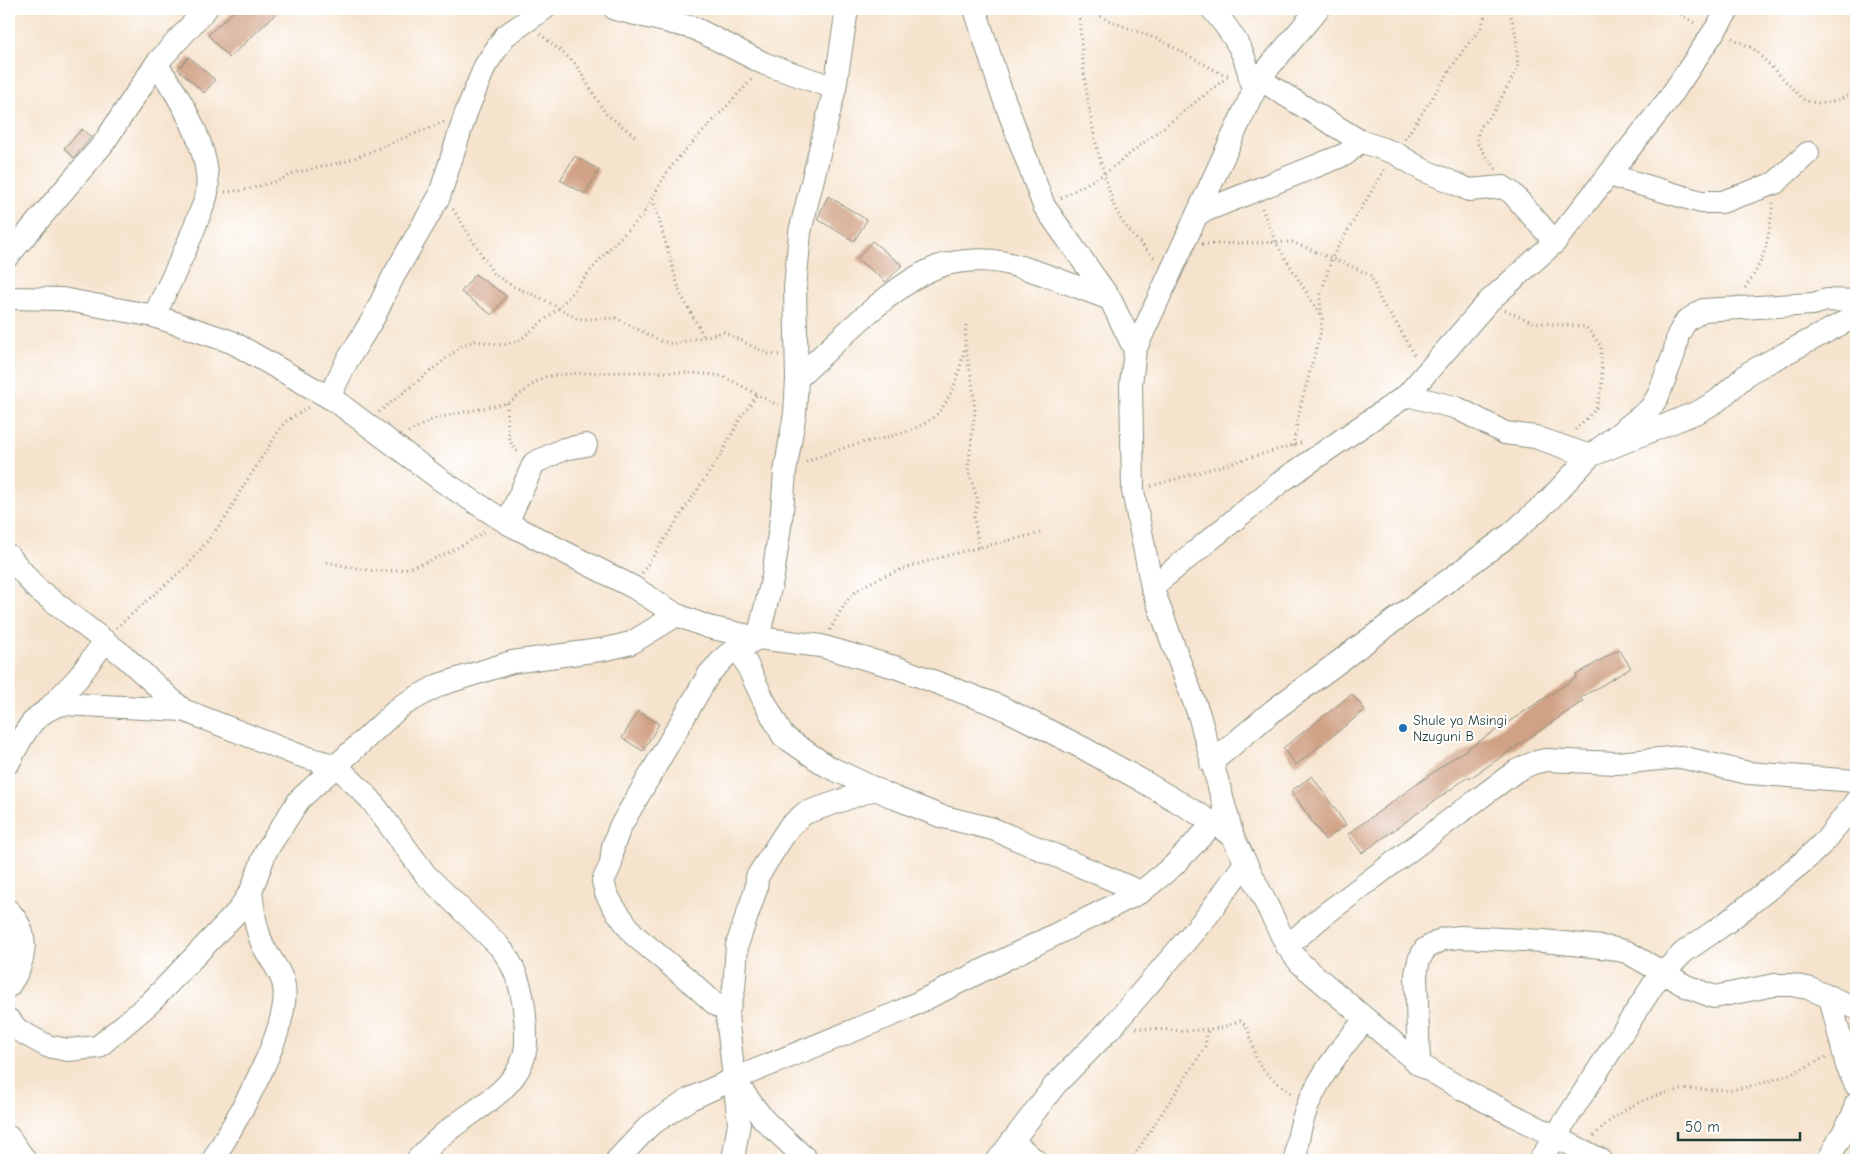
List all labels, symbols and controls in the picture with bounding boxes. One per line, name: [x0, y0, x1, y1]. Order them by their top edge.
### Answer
place label: Shule ya Msingi Nzuguni B: [1413, 712, 1507, 745]
marker: Shule ya Msingi Nzuguni B: [1397, 722, 1409, 734]
scale bar: [1678, 1109, 1800, 1141]
text: 50 m: [1685, 1118, 1720, 1136]

